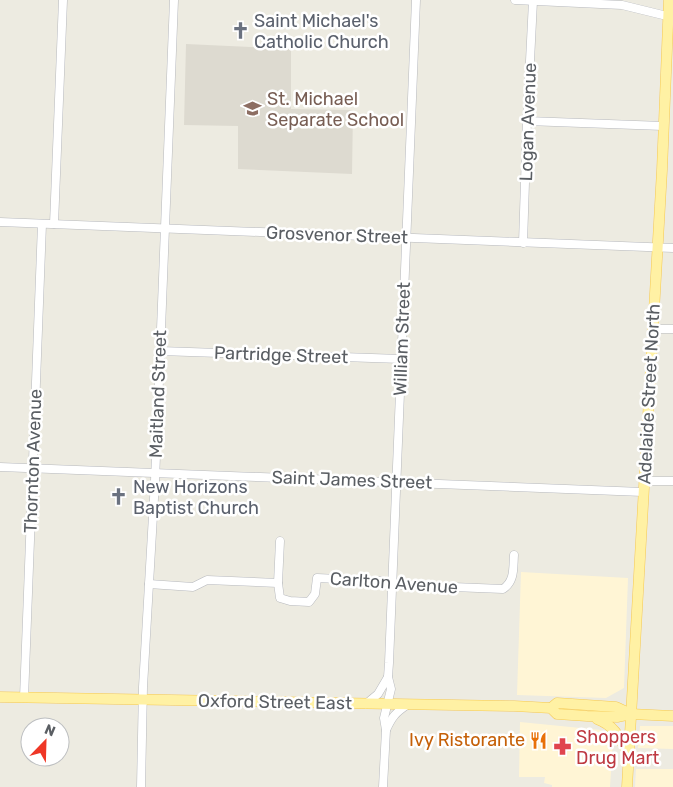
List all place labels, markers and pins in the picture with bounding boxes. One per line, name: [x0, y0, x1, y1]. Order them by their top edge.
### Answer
place label: Saint Michael's Catholic Church: [254, 10, 389, 53]
church icon: Saint Michael's Catholic Church: [230, 21, 250, 41]
place label: St. Michael Separate School: [267, 88, 404, 131]
school or university icon: St. Michael Separate School: [243, 99, 263, 119]
place label: New Horizons Baptist Church: [133, 476, 259, 519]
church icon: New Horizons Baptist Church: [109, 487, 129, 507]
place label: Shoppers Drug Mart: [576, 726, 659, 769]
place label: Ivy Ristorante: [409, 729, 525, 751]
restaurant icon: Ivy Ristorante: [529, 730, 549, 750]
pharmacy icon: Shoppers Drug Mart: [552, 737, 572, 757]

